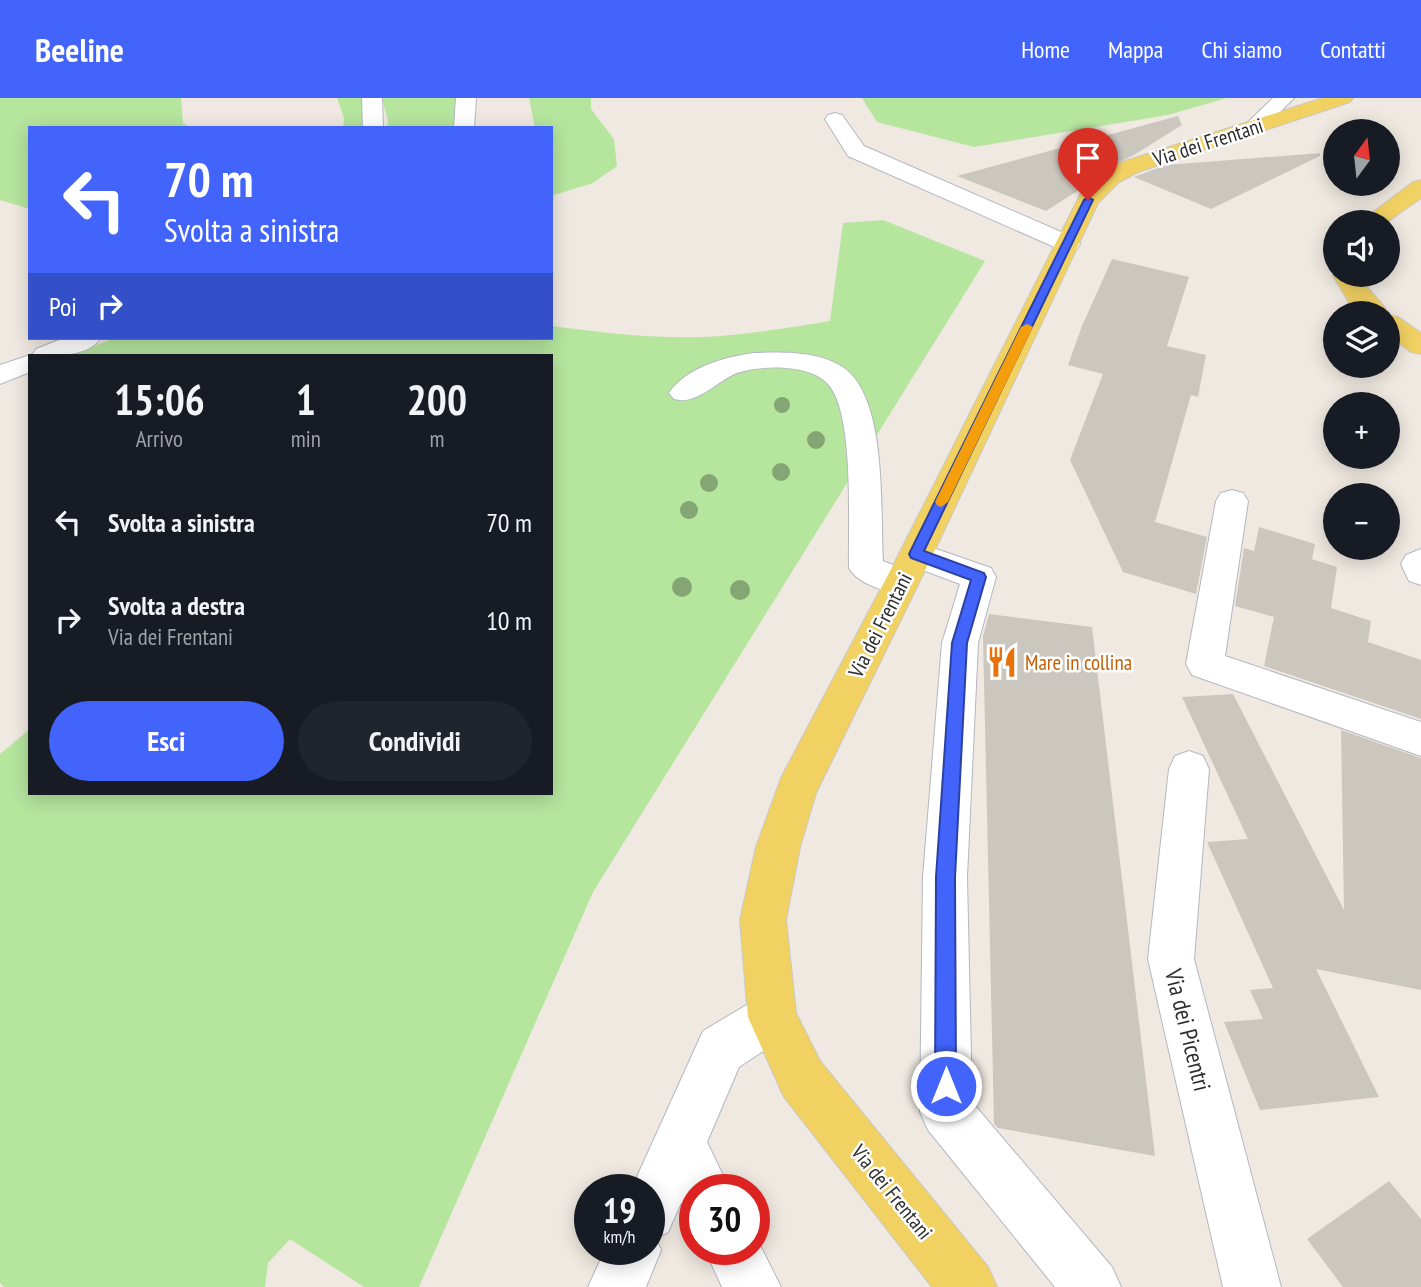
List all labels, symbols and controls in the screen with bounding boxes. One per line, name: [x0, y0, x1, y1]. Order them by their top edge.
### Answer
text: Beeline: [35, 28, 124, 71]
text: Home: [1021, 34, 1070, 65]
text: Mappa: [1108, 34, 1163, 65]
text: Chi siamo: [1201, 34, 1282, 65]
text: Contatti: [1320, 34, 1386, 65]
street label: Via dei Frentani: [1149, 112, 1266, 173]
north arrow: [1323, 119, 1400, 196]
map controls: [1323, 119, 1400, 560]
pin: [1058, 128, 1118, 200]
icon: arrive: [1069, 139, 1107, 177]
text: 70 m: [164, 147, 253, 211]
icon: left: [49, 154, 140, 245]
text: Svolta a sinistra: [164, 209, 339, 251]
button: sound: [1323, 210, 1400, 287]
icon: right: [91, 287, 129, 325]
text: Poi: [49, 290, 77, 323]
button: layers: [1323, 301, 1400, 378]
text: 15:06: [114, 372, 205, 427]
text: 1: [296, 372, 316, 427]
text: 200: [407, 372, 467, 427]
button: +: [1323, 392, 1400, 469]
text: Arrivo: [136, 424, 183, 453]
text: min: [291, 424, 321, 453]
text: m: [429, 424, 444, 453]
button: −: [1323, 483, 1400, 560]
icon: left: [49, 503, 87, 541]
text: Svolta a sinistra: [108, 506, 255, 539]
text: 70 m: [486, 506, 532, 539]
street label: Via dei Frentani: [842, 568, 918, 683]
text: Svolta a destra: [108, 589, 245, 622]
icon: right: [49, 601, 87, 639]
text: 10 m: [486, 604, 532, 637]
text: Via dei Frentani: [108, 622, 233, 651]
restaurant icon: Mare in collina: [985, 645, 1019, 679]
place label: Mare in collina: [1025, 649, 1132, 676]
button: Esci: [49, 701, 284, 781]
button: Condividi: [298, 701, 532, 781]
street label: Via dei Picentri: [1158, 965, 1218, 1094]
position arrow: [909, 1049, 983, 1123]
street label: Via dei Frentani: [845, 1138, 938, 1245]
speed limit sign: 30: [679, 1174, 770, 1265]
text: 19: [603, 1187, 636, 1233]
text: km/h: [604, 1225, 635, 1248]

